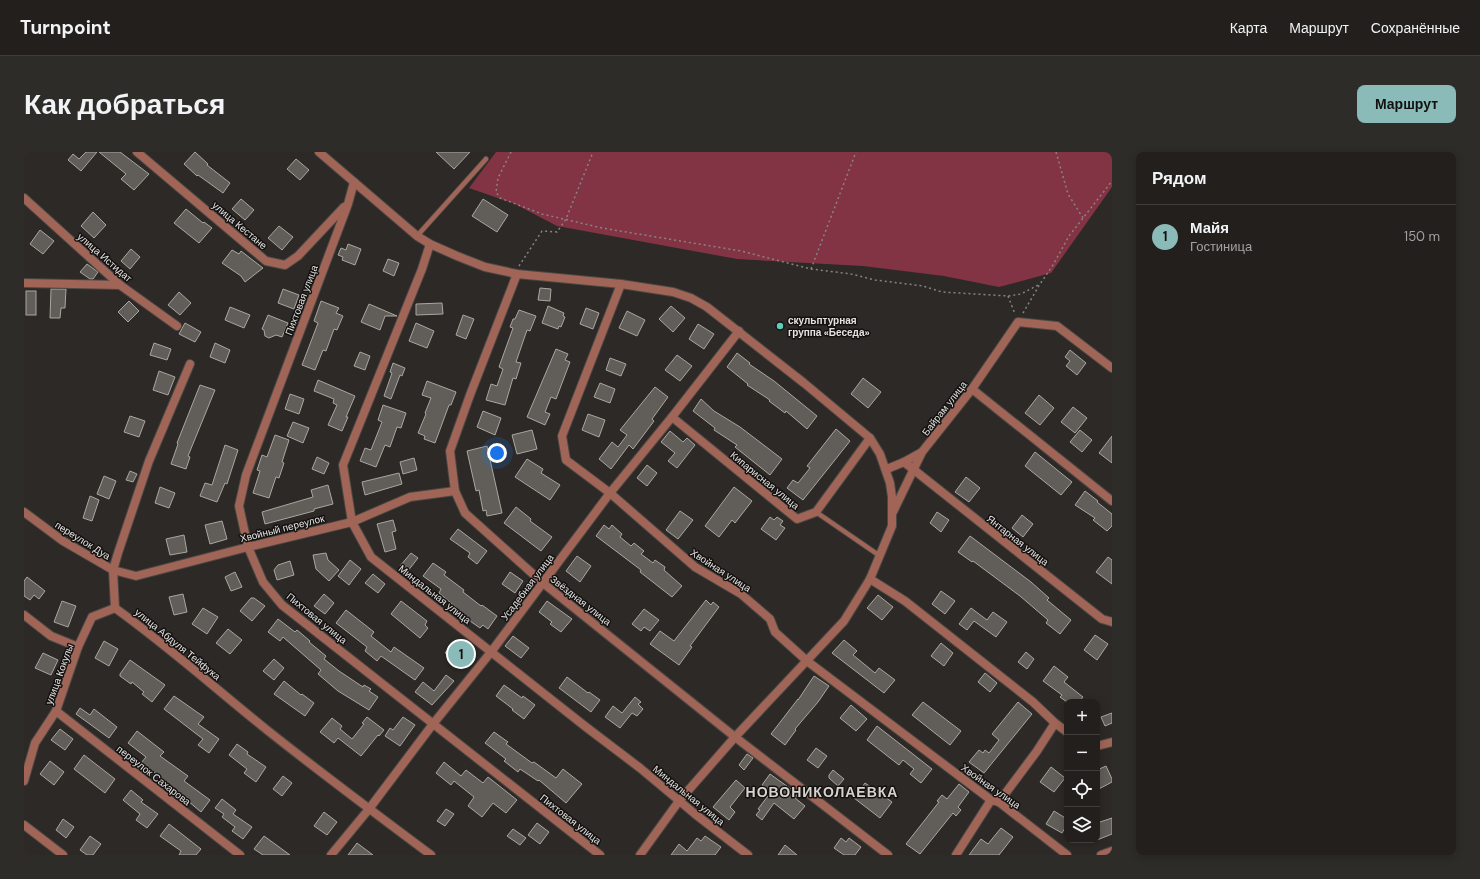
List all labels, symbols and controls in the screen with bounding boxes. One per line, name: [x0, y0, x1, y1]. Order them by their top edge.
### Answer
text: Turnpoint: [20, 15, 111, 40]
text: Карта: [1230, 19, 1267, 37]
text: Маршрут: [1289, 19, 1349, 37]
text: Сохранённые: [1371, 19, 1460, 37]
button: Маршрут: [1357, 85, 1456, 123]
text: Как добраться: [24, 86, 225, 123]
text: Рядом: [1152, 167, 1207, 189]
street label: улица Кестане: [210, 199, 270, 252]
text: Майя: [1190, 218, 1229, 238]
text: 1: [1163, 228, 1167, 245]
text: 150 m: [1404, 228, 1440, 245]
street label: улица Истидат: [75, 230, 135, 285]
text: Гостиница: [1190, 238, 1252, 255]
street label: Пихтовая улица: [282, 263, 321, 337]
place label: скульптурная группа «Беседа»: [788, 314, 870, 339]
marker: скульптурная группа «Беседа»: [775, 321, 785, 331]
street label: Байрам улица: [919, 378, 970, 438]
your location: [487, 443, 507, 463]
street label: Кипарисная улица: [727, 449, 802, 513]
street label: Хвойный переулок: [239, 512, 326, 545]
street label: Янтарная улица: [984, 512, 1052, 569]
street label: переулок Дуа: [53, 518, 113, 563]
street label: Хвойная улица: [688, 546, 754, 595]
street label: Усадебная улица: [498, 551, 557, 623]
street label: Миндальная улица: [396, 562, 474, 627]
street label: Звёздная улица: [548, 573, 614, 628]
street label: Пихтовая улица: [284, 590, 350, 647]
street label: улица Абдуля Тейфука: [132, 606, 224, 683]
pin: 1: [448, 639, 474, 669]
street label: улица Кокулы: [42, 642, 76, 706]
map controls: [1064, 699, 1100, 843]
button: +: [1064, 699, 1100, 735]
button: −: [1064, 735, 1100, 771]
street label: переулок Сахарова: [114, 742, 194, 809]
street label: Хвойная улица: [958, 761, 1023, 812]
street label: Миндальная улица: [650, 762, 728, 829]
button: locate: [1064, 771, 1100, 807]
district label: НОВОНИКОЛАЕВКА: [746, 783, 898, 801]
street label: Пихтовая улица: [538, 791, 604, 848]
button: layers: [1064, 807, 1100, 843]

